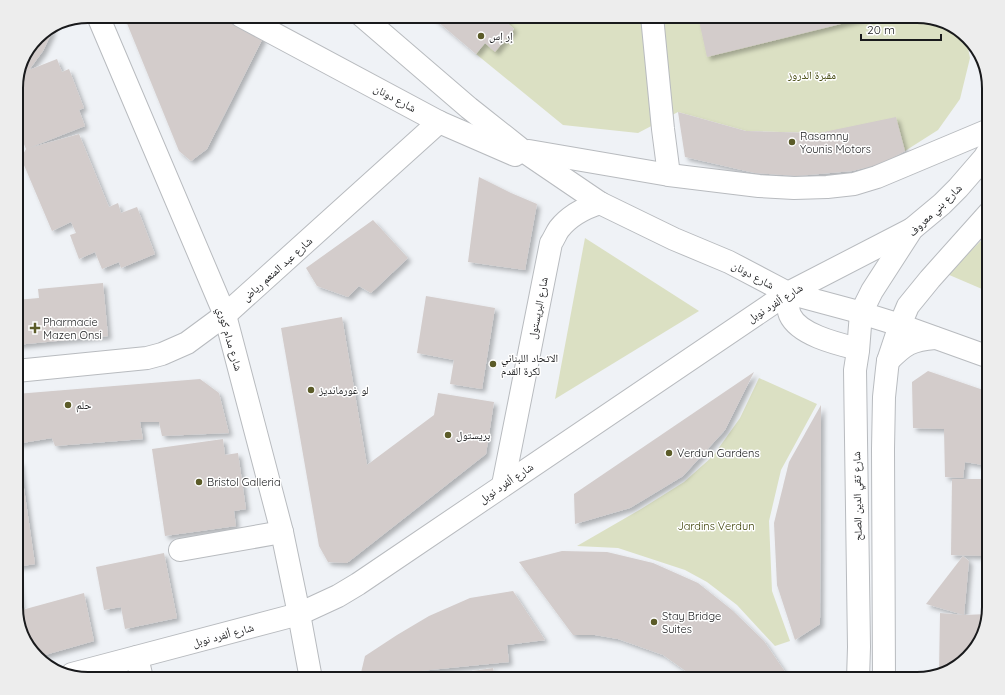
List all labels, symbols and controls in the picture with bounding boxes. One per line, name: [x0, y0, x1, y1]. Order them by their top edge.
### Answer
scale bar: [861, 16, 941, 42]
text: 20 m: [867, 22, 895, 37]
place label: إر إس: [489, 29, 513, 44]
marker: إر إس: [476, 31, 486, 41]
park label: مقبرة الدروز: [787, 68, 836, 82]
street label: شارع دونان: [371, 81, 419, 115]
place label: Rasamny Younis Motors: [800, 129, 871, 156]
marker: Rasamny Younis Motors: [787, 137, 797, 147]
street label: شارع بني معروف: [905, 181, 966, 240]
street label: شارع عبد المنعم رياض: [239, 234, 316, 305]
street label: شارع دونان: [729, 258, 777, 292]
street label: شارع البريستول: [525, 276, 551, 340]
street label: شارع ألفرد نوبل: [745, 280, 805, 326]
street label: شارع مدام كوري: [212, 305, 246, 373]
place label: Pharmacie Mazen Onsi: [43, 315, 102, 342]
marker: Pharmacie Mazen Onsi: [30, 323, 40, 333]
place label: الاتحاد اللبناني لكرة القدم: [501, 351, 558, 378]
marker: الاتحاد اللبناني لكرة القدم: [488, 359, 498, 369]
place label: لو غورمانديز: [318, 383, 369, 397]
marker: لو غورمانديز: [306, 385, 316, 395]
place label: حلم: [76, 398, 92, 413]
marker: حلم: [63, 400, 73, 410]
place label: بريستول: [456, 428, 490, 442]
marker: بريستول: [443, 430, 453, 440]
place label: Verdun Gardens: [677, 446, 760, 460]
marker: Verdun Gardens: [664, 448, 674, 458]
street label: شارع تقي الدين الصلح: [849, 451, 867, 541]
street label: شارع ألفرد نوبل: [476, 460, 536, 506]
place label: Bristol Galleria: [207, 475, 281, 489]
marker: Bristol Galleria: [194, 477, 204, 487]
park label: Jardins Verdun: [677, 519, 755, 533]
place label: Stay Bridge Suites: [662, 609, 721, 636]
marker: Stay Bridge Suites: [649, 617, 659, 627]
street label: شارع ألفرد نوبل: [191, 620, 255, 650]

